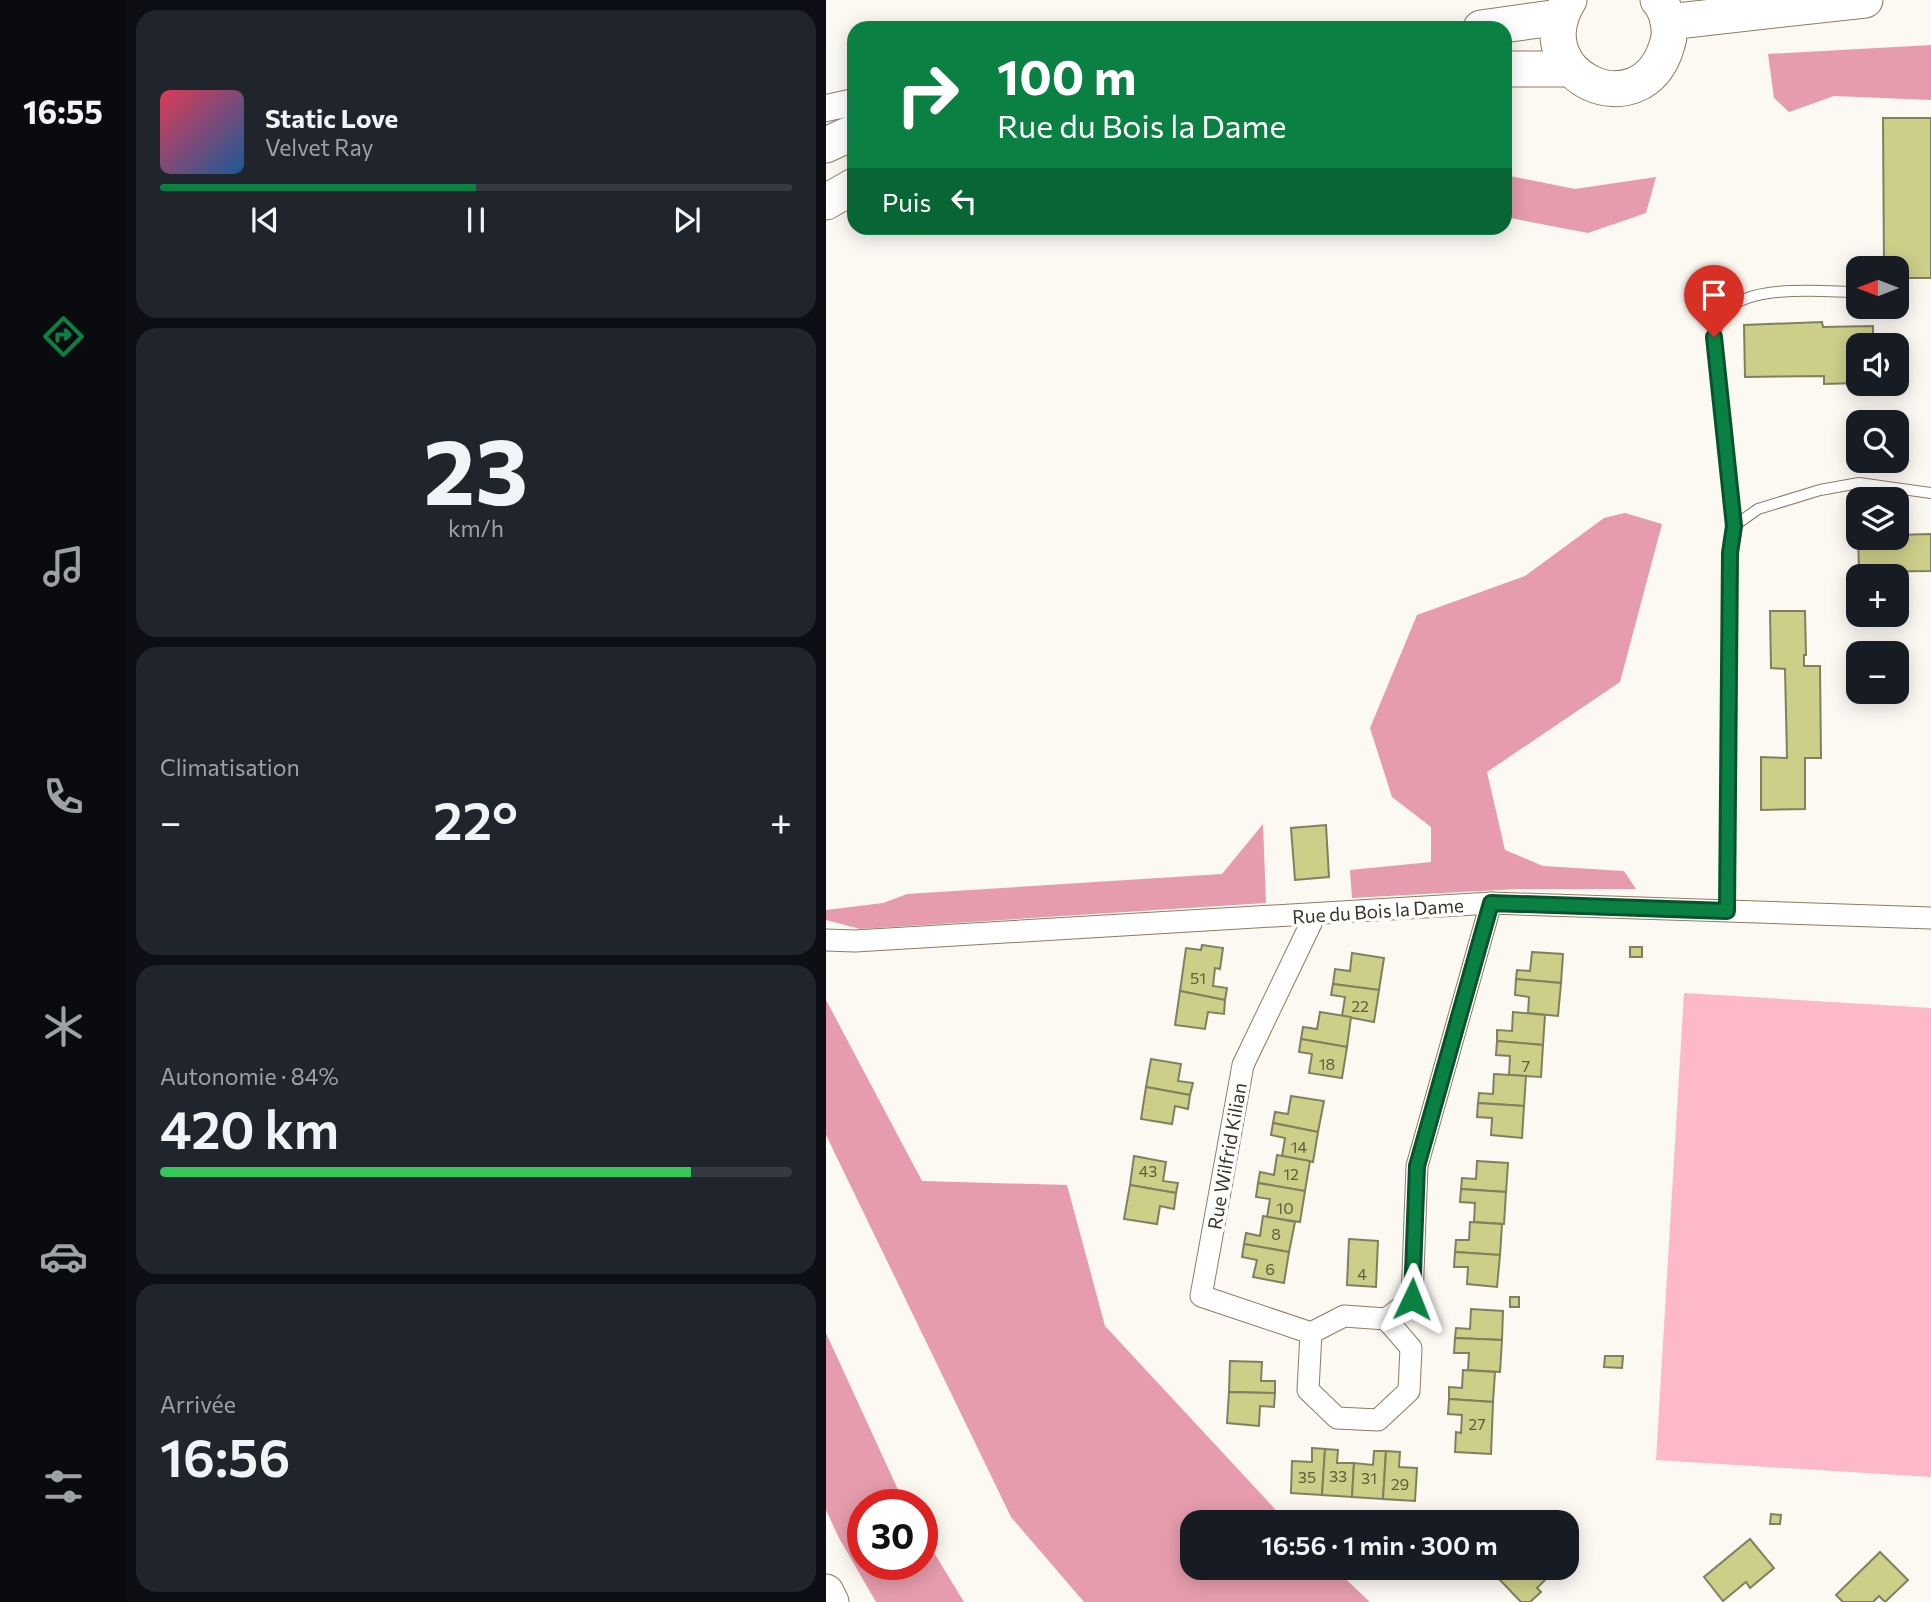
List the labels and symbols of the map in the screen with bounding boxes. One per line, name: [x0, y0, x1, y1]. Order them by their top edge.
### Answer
north arrow: [1846, 256, 1909, 318]
pin: [1684, 265, 1744, 337]
street label: Rue du Bois la Dame: [1291, 893, 1464, 928]
house number: 51: [1190, 968, 1206, 987]
house number: 22: [1351, 996, 1369, 1015]
house number: 18: [1319, 1054, 1335, 1073]
house number: 7: [1522, 1056, 1530, 1075]
street label: Rue Wilfrid Kilian: [1202, 1081, 1251, 1231]
house number: 14: [1291, 1137, 1308, 1156]
house number: 43: [1139, 1161, 1157, 1180]
house number: 12: [1283, 1164, 1299, 1183]
house number: 10: [1276, 1198, 1294, 1217]
house number: 8: [1271, 1224, 1281, 1243]
house number: 6: [1265, 1259, 1275, 1278]
position arrow: [1375, 1262, 1449, 1336]
house number: 4: [1357, 1264, 1367, 1283]
house number: 27: [1468, 1414, 1486, 1433]
house number: 33: [1329, 1466, 1347, 1485]
house number: 35: [1298, 1467, 1316, 1486]
house number: 31: [1361, 1468, 1377, 1487]
house number: 29: [1391, 1474, 1409, 1493]
speed limit sign: 30: [847, 1489, 938, 1580]

